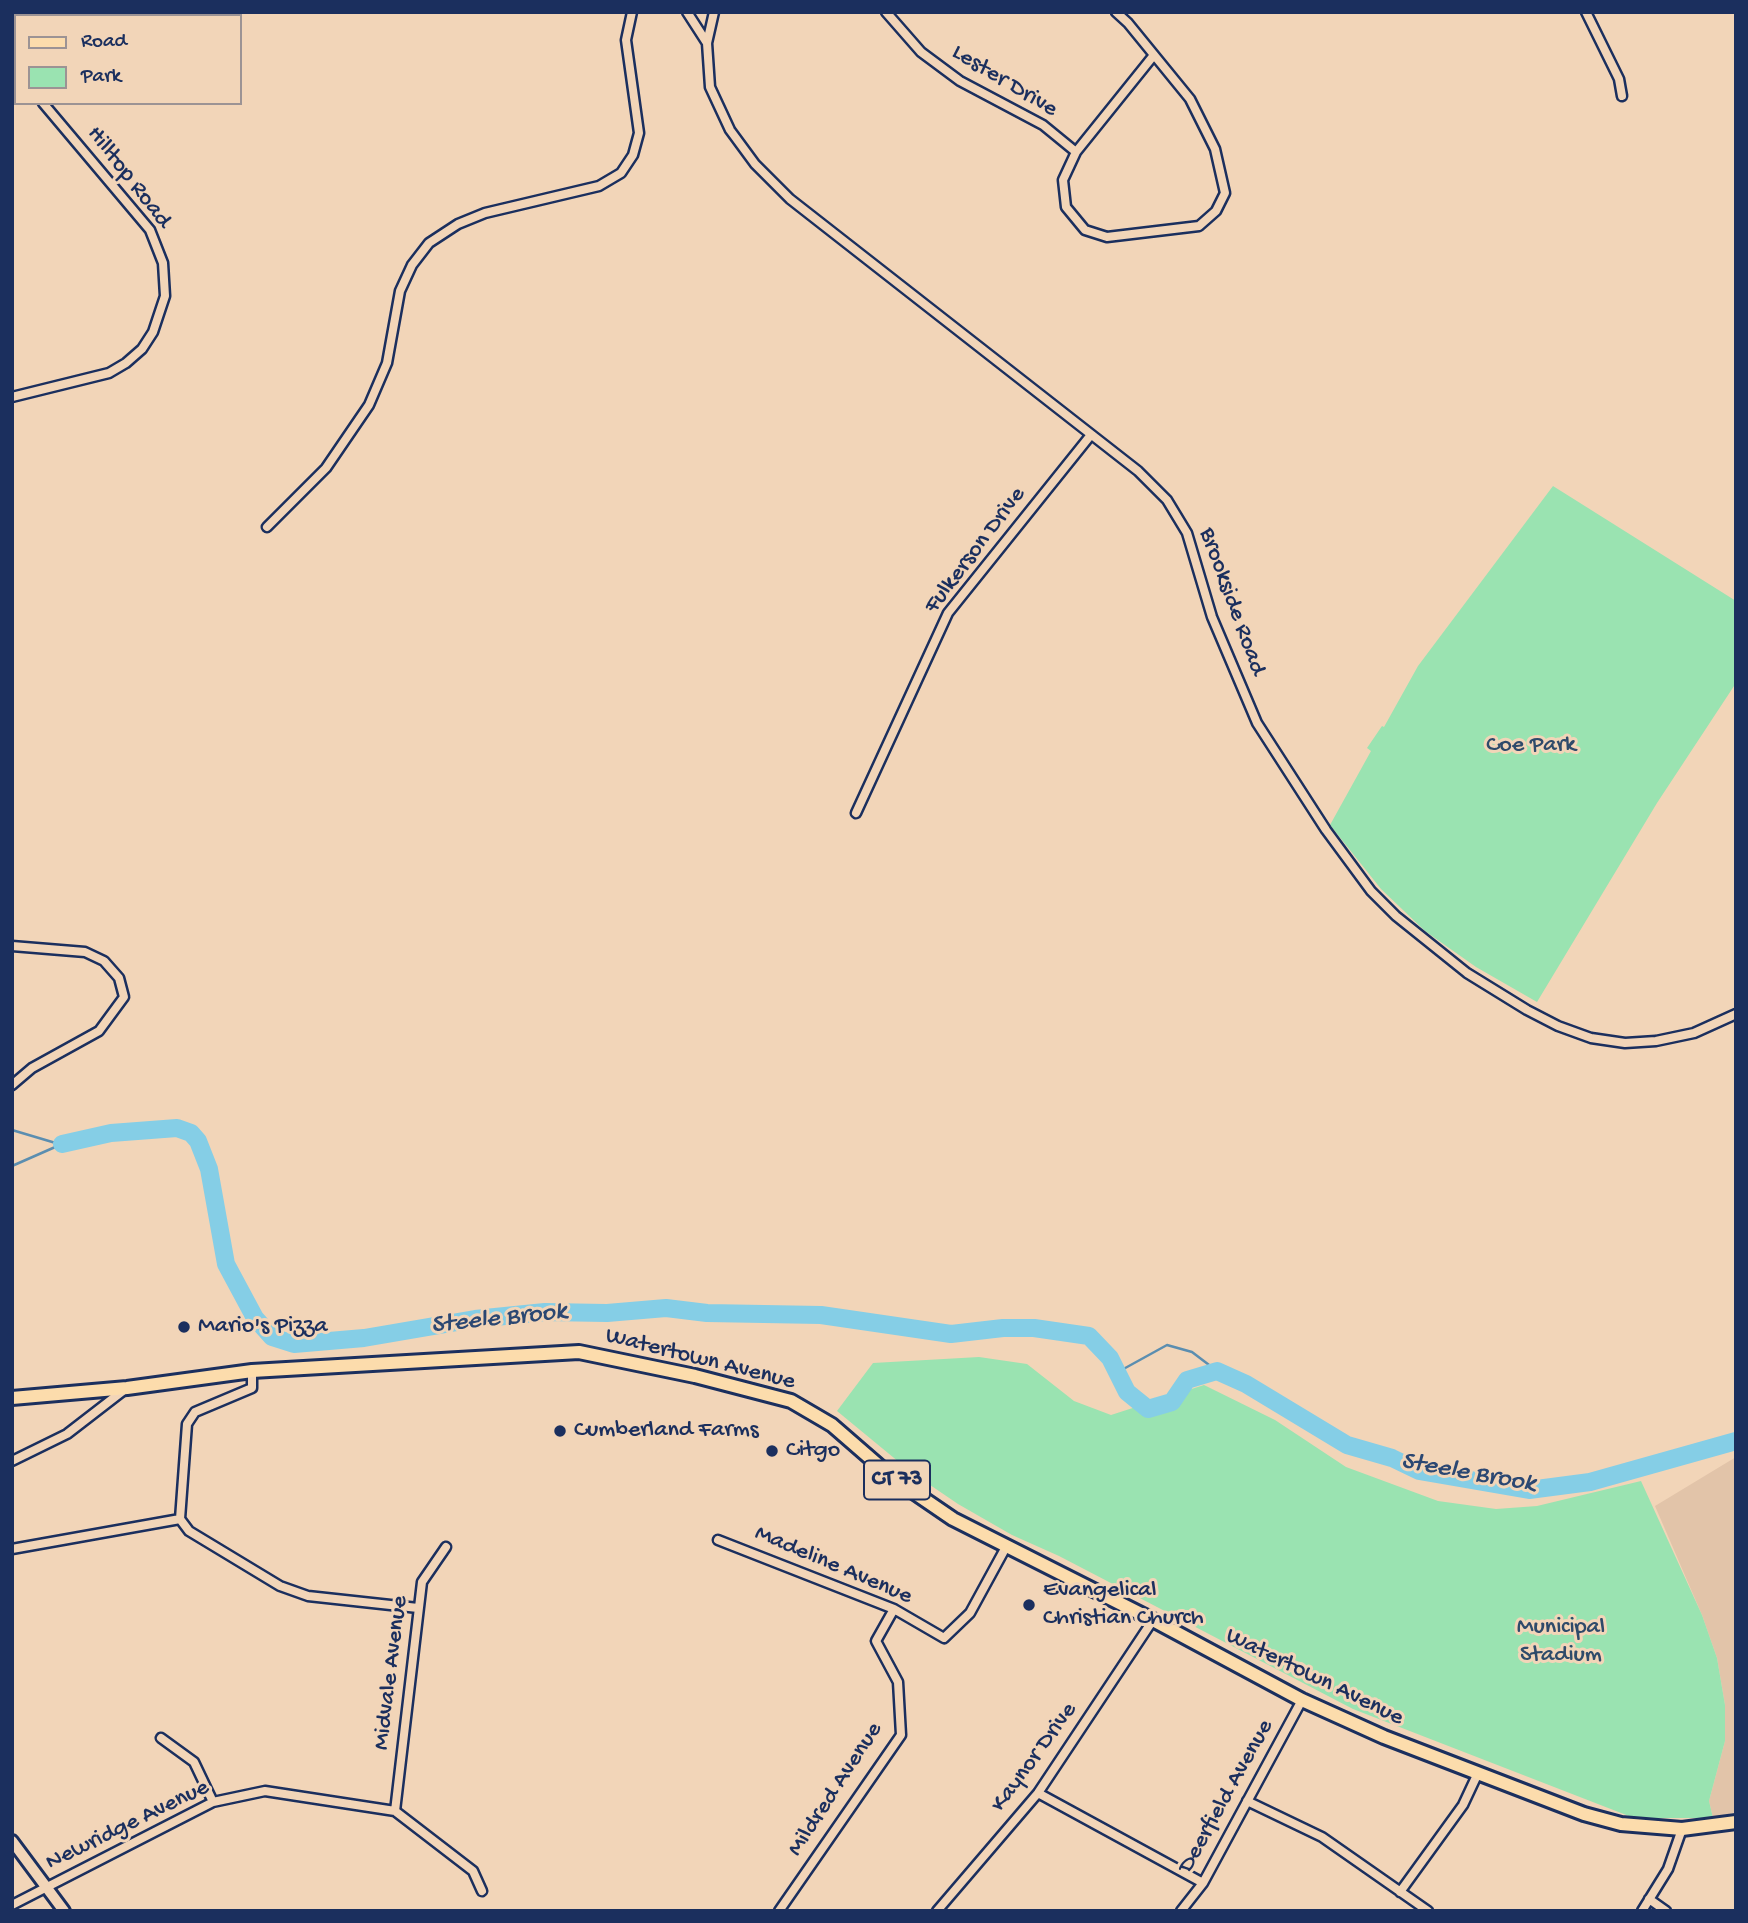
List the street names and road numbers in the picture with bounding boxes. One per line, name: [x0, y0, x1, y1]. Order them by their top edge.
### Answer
street label: Lester Drive: [946, 39, 1062, 125]
street label: Hilltop Road: [79, 121, 177, 235]
street label: Fulkerson Drive: [919, 482, 1033, 620]
street label: Brookside Road: [1191, 524, 1271, 680]
street label: Watertown Avenue: [602, 1322, 798, 1398]
road number: CT 73: [864, 1460, 930, 1499]
street label: Madeline Avenue: [750, 1520, 916, 1612]
street label: Midvale Avenue: [368, 1594, 416, 1752]
street label: Watertown Avenue: [1220, 1622, 1408, 1734]
street label: Kaynor Drive: [986, 1697, 1084, 1819]
street label: Deerfield Avenue: [1173, 1715, 1281, 1879]
street label: Mildred Avenue: [782, 1718, 890, 1862]
street label: Newridge Avenue: [42, 1774, 214, 1878]

